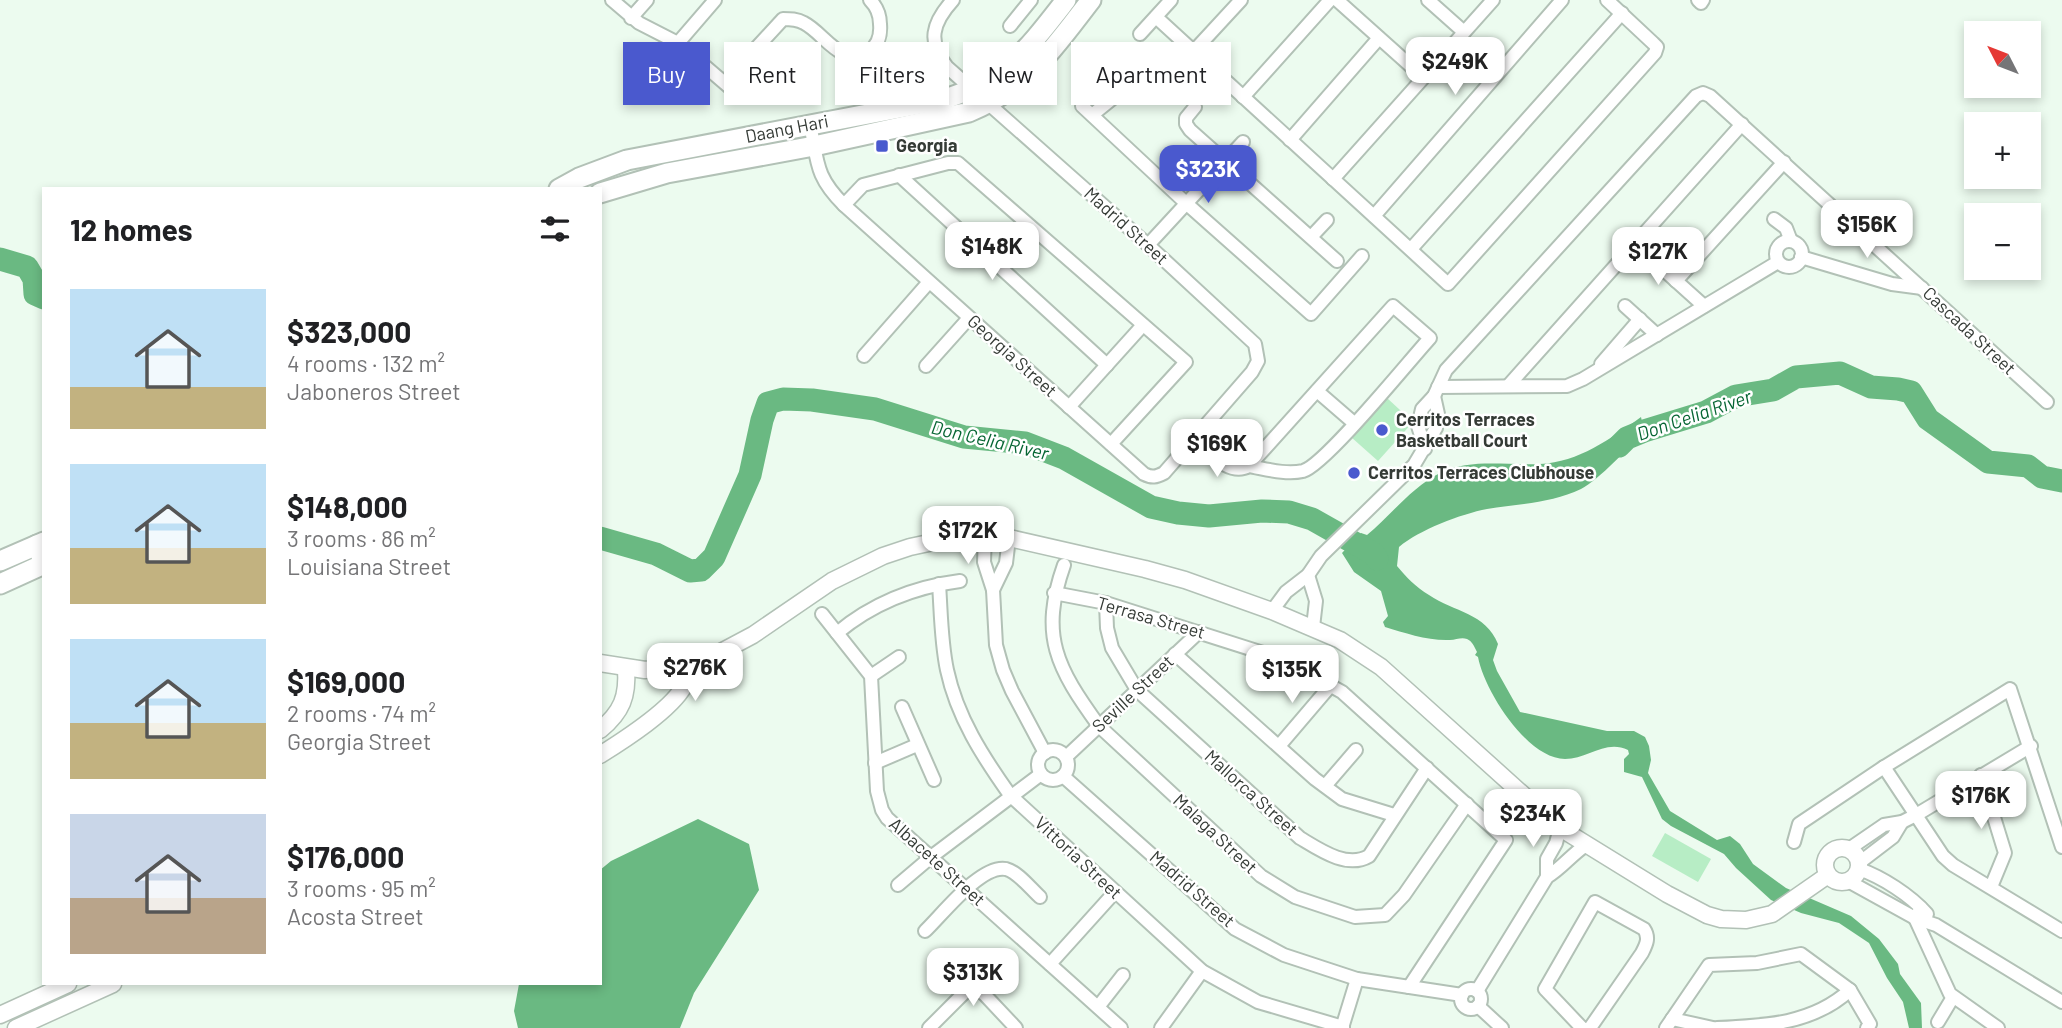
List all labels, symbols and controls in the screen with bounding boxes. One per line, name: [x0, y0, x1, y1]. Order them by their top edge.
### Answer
north arrow: [1964, 21, 2040, 98]
map controls: [1964, 21, 2041, 280]
pin: $249K: [1406, 38, 1504, 97]
chip: Buy: [623, 42, 710, 105]
chip: Rent: [724, 42, 821, 105]
chip: Filters: [835, 42, 949, 105]
chip: New: [963, 42, 1057, 105]
chip: Apartment: [1071, 42, 1231, 105]
text: $249K: [1422, 46, 1488, 74]
street label: Daang Hari: [743, 109, 830, 147]
button: +: [1964, 112, 2041, 189]
place label: Georgia: [896, 134, 957, 156]
marker: Georgia: [874, 138, 890, 154]
pin: $323K: [1159, 146, 1257, 205]
text: $323K: [1176, 154, 1240, 182]
street label: Madrid Street: [1080, 182, 1173, 269]
pin: $156K: [1818, 201, 1916, 260]
button: −: [1964, 203, 2041, 280]
text: $156K: [1837, 209, 1897, 237]
icon: filters: [536, 210, 574, 248]
text: 12 homes: [70, 211, 193, 247]
pin: $148K: [943, 222, 1041, 282]
pin: $127K: [1609, 228, 1707, 287]
text: $148K: [961, 231, 1023, 259]
text: $127K: [1628, 236, 1688, 264]
street label: Cascada Street: [1919, 282, 2021, 379]
street label: Georgia Street: [963, 309, 1062, 401]
text: $323,000: [287, 313, 411, 349]
icon: home: [126, 317, 210, 401]
text: 4 rooms · 132 m²: [287, 349, 445, 377]
text: Jaboneros Street: [287, 377, 461, 405]
water label: Don Celia River: [1634, 384, 1755, 445]
place label: Cerritos Terraces Basketball Court: [1396, 408, 1535, 451]
water label: Don Celia River: [929, 415, 1052, 464]
pin: $169K: [1168, 420, 1266, 479]
marker: Cerritos Terraces Basketball Court: [1374, 422, 1390, 438]
text: $169K: [1187, 428, 1247, 456]
place label: Cerritos Terraces Clubhouse: [1368, 461, 1594, 483]
marker: Cerritos Terraces Clubhouse: [1346, 465, 1362, 481]
text: $148,000: [287, 488, 408, 524]
icon: home: [126, 492, 210, 576]
pin: $172K: [919, 506, 1017, 566]
text: $172K: [938, 515, 998, 543]
text: 3 rooms · 86 m²: [287, 524, 436, 552]
text: Louisiana Street: [287, 552, 451, 580]
street label: Terrasa Street: [1095, 591, 1208, 643]
pin: $276K: [646, 644, 744, 703]
pin: $135K: [1243, 646, 1341, 705]
street label: Seville Street: [1087, 650, 1178, 737]
text: $276K: [663, 652, 727, 680]
text: $135K: [1262, 654, 1322, 682]
text: $169,000: [287, 663, 405, 699]
icon: home: [126, 667, 210, 751]
text: 2 rooms · 74 m²: [287, 699, 436, 727]
text: Georgia Street: [287, 727, 431, 755]
street label: Mallorca Street: [1200, 745, 1303, 840]
pin: $176K: [1932, 772, 2030, 831]
text: $176K: [1951, 780, 2011, 808]
street label: Malaga Street: [1169, 789, 1262, 878]
pin: $234K: [1484, 790, 1582, 849]
text: $234K: [1500, 798, 1566, 826]
street label: Vittoria Street: [1031, 811, 1127, 903]
street label: Albacete Street: [885, 812, 990, 910]
text: $176,000: [287, 838, 404, 874]
icon: home: [126, 842, 210, 926]
street label: Madrid Street: [1146, 845, 1240, 931]
text: 3 rooms · 95 m²: [287, 874, 436, 902]
text: Acosta Street: [287, 902, 424, 930]
pin: $313K: [924, 948, 1022, 1008]
text: $313K: [943, 957, 1003, 985]

